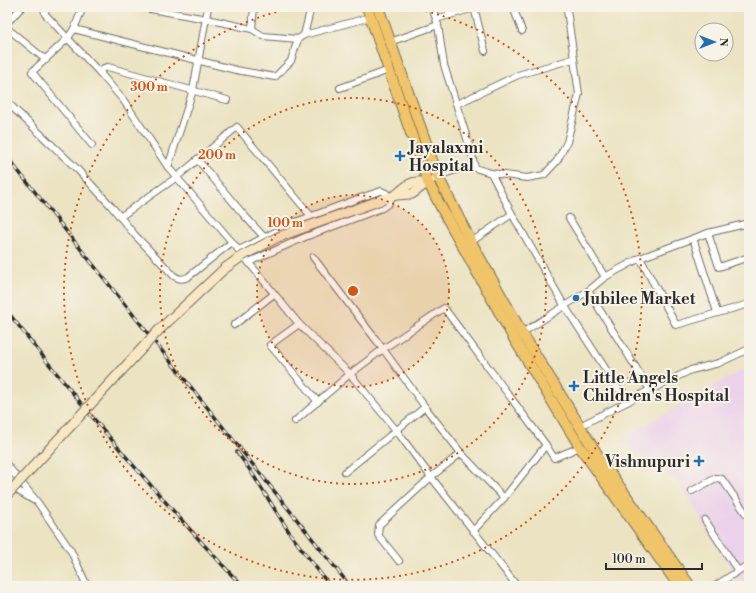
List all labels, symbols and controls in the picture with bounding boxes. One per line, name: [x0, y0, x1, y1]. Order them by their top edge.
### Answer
north arrow: [694, 22, 734, 62]
text: N: [716, 38, 730, 47]
text: 300 m: [130, 80, 168, 95]
place label: Jayalaxmi Hospital: [407, 138, 483, 176]
text: 200 m: [198, 148, 236, 163]
marker: Jayalaxmi Hospital: [394, 150, 406, 162]
text: 100 m: [267, 216, 303, 231]
centre of rings: [346, 284, 360, 298]
place label: Jubilee Market: [582, 289, 696, 309]
marker: Jubilee Market: [571, 293, 581, 303]
place label: Little Angels Children's Hospital: [583, 368, 730, 406]
marker: Little Angels Children's Hospital: [568, 380, 580, 392]
place label: Vishnupuri: [604, 452, 690, 472]
marker: Vishnupuri: [693, 455, 705, 467]
scale bar: [606, 545, 702, 571]
text: 100 m: [612, 552, 646, 567]

